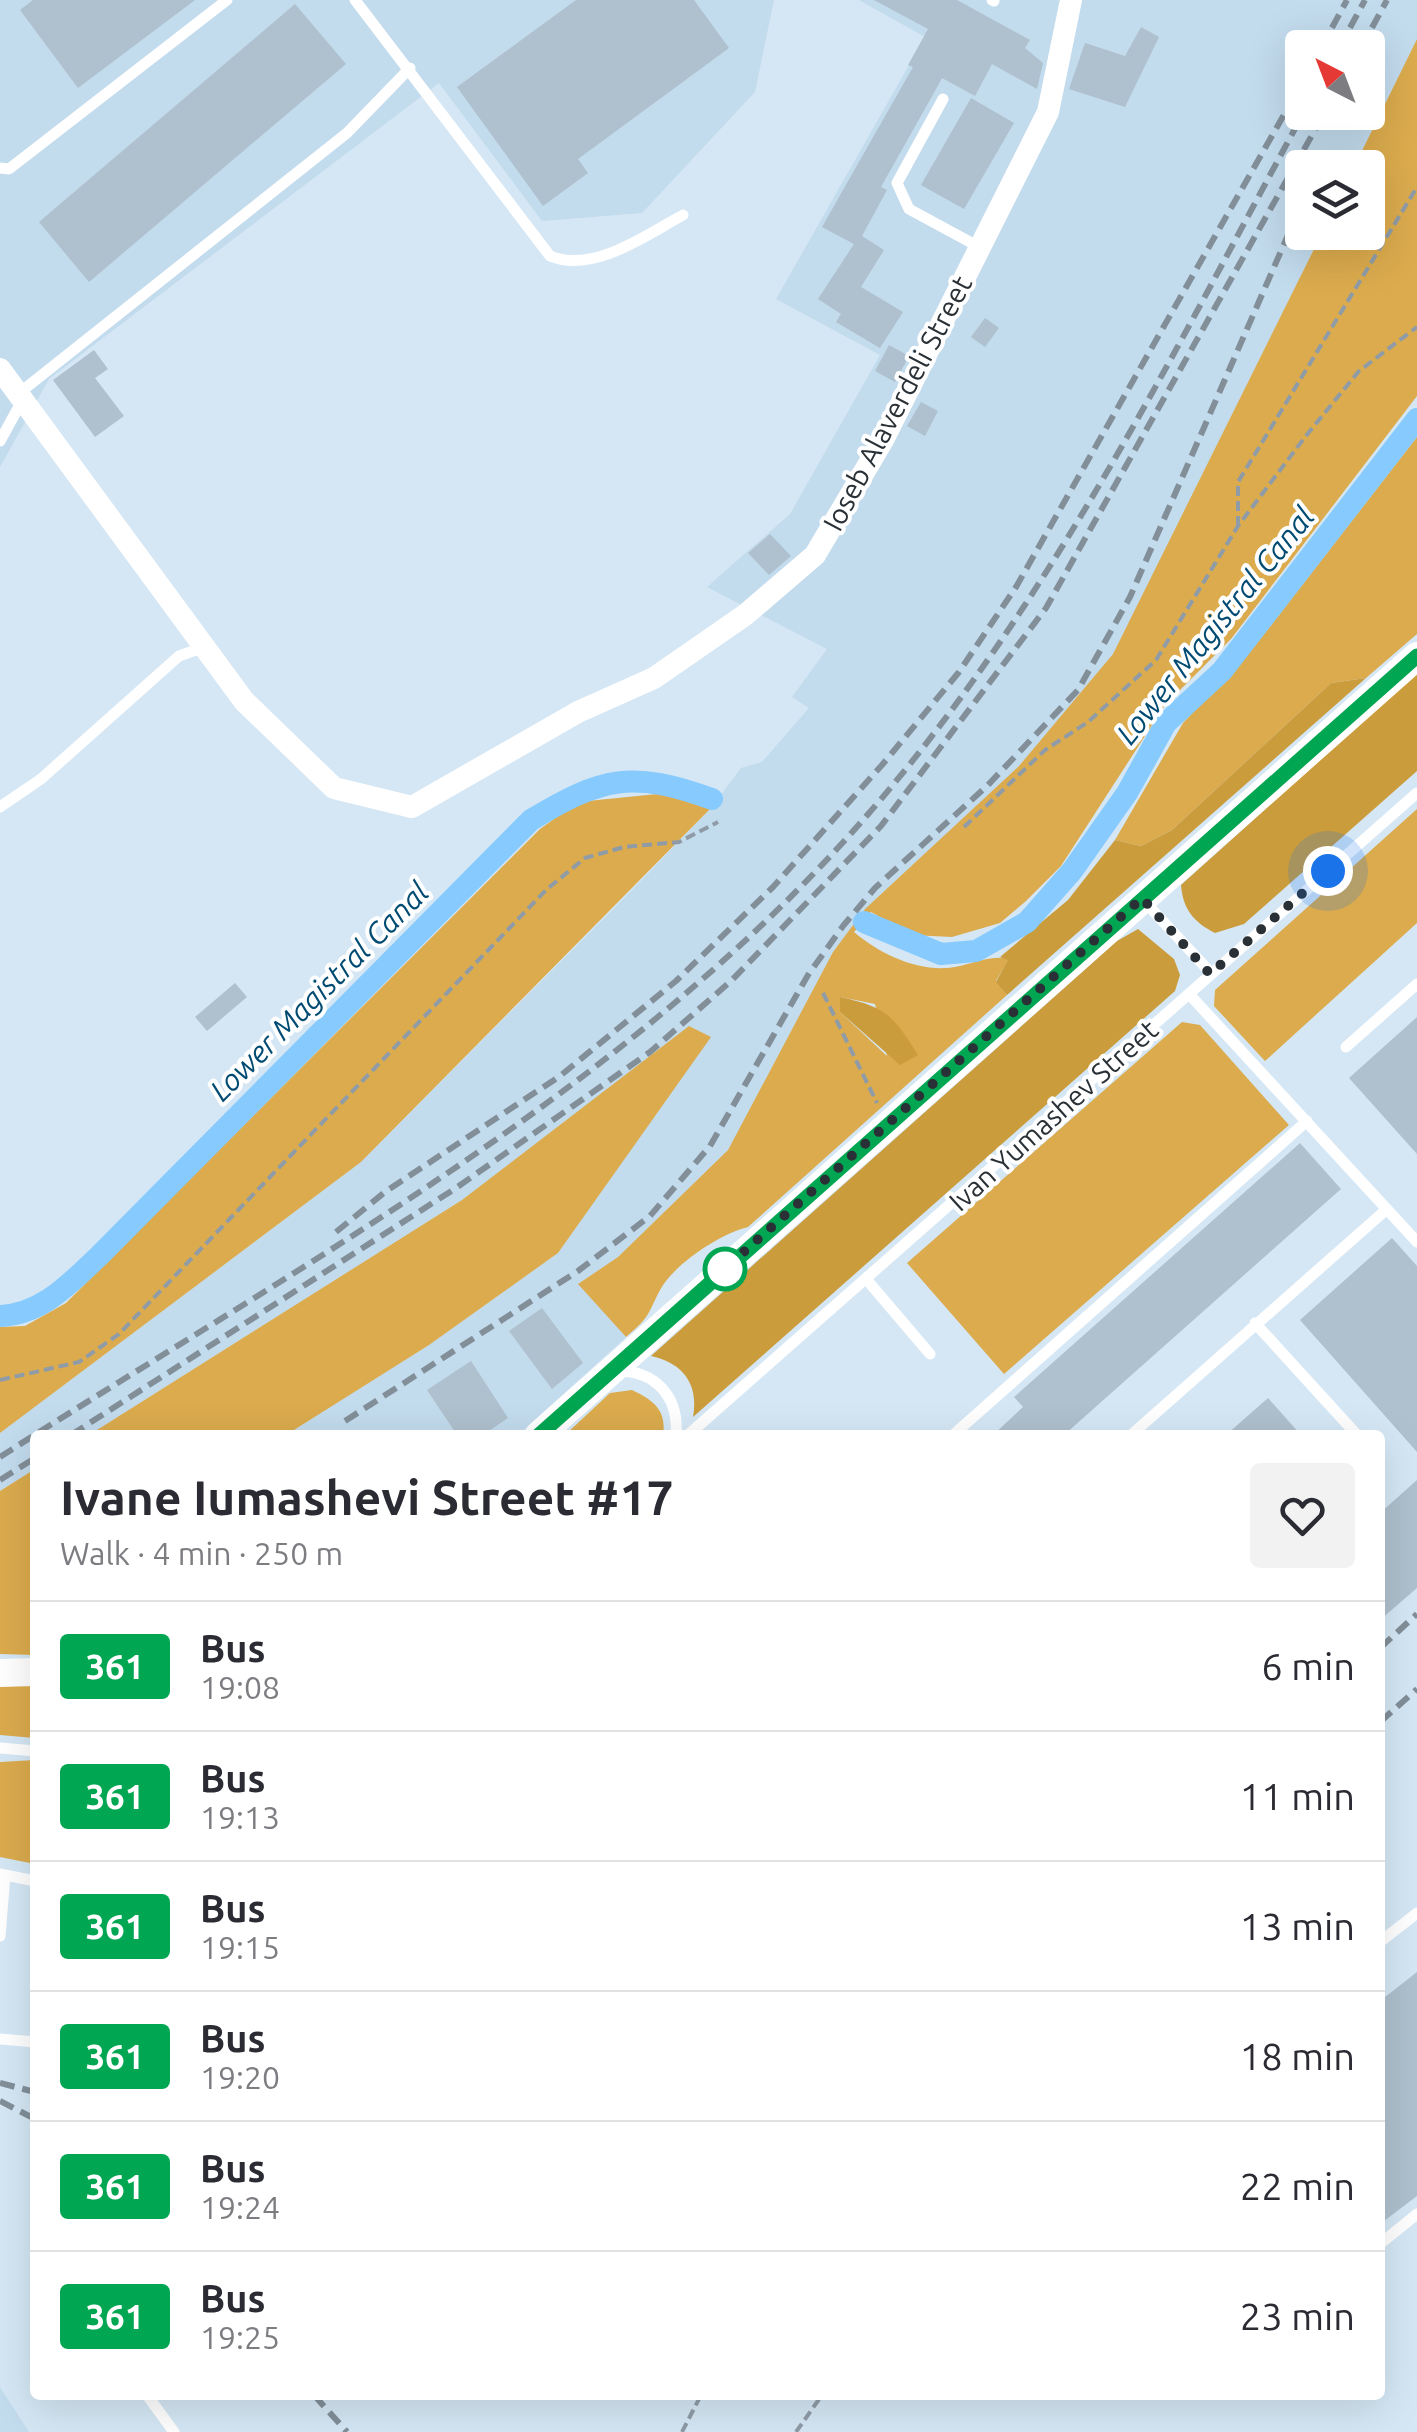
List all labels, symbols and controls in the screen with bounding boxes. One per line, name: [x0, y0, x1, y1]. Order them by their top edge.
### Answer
north arrow: [1285, 30, 1385, 130]
map controls: [1285, 30, 1385, 250]
button: layers: [1285, 150, 1385, 250]
street label: Ioseb Alaverdeli Street: [817, 270, 977, 536]
water label: Lower Magistral Canal: [1109, 499, 1321, 750]
your location: [1303, 846, 1353, 896]
water label: Lower Magistral Canal: [203, 874, 436, 1107]
street label: Ivan Yumashev Street: [942, 1013, 1164, 1217]
unlabelled marker: [704, 1248, 746, 1290]
button: heart: [1250, 1463, 1355, 1568]
text: Ivane Iumashevi Street #17: [60, 1470, 674, 1524]
text: Walk · 4 min · 250 m: [60, 1535, 343, 1571]
text: Bus: [200, 1627, 265, 1669]
text: 6 min: [1261, 1645, 1355, 1687]
text: 361: [85, 1646, 145, 1686]
text: 19:08: [200, 1669, 280, 1705]
text: Bus: [200, 1757, 265, 1799]
text: 11 min: [1240, 1775, 1355, 1817]
text: 361: [85, 1776, 145, 1816]
text: 19:13: [200, 1799, 280, 1835]
text: Bus: [200, 1887, 265, 1929]
text: 13 min: [1240, 1905, 1355, 1947]
text: 361: [85, 1906, 145, 1946]
text: 19:15: [200, 1929, 280, 1965]
text: Bus: [200, 2017, 265, 2059]
text: 18 min: [1240, 2035, 1355, 2077]
text: 361: [85, 2036, 145, 2076]
text: 19:20: [200, 2059, 280, 2095]
text: Bus: [200, 2147, 265, 2189]
text: 22 min: [1240, 2165, 1355, 2207]
text: 361: [85, 2166, 145, 2206]
text: 19:24: [200, 2189, 280, 2225]
text: Bus: [200, 2277, 265, 2319]
text: 23 min: [1240, 2295, 1355, 2337]
text: 361: [85, 2296, 145, 2336]
text: 19:25: [200, 2319, 280, 2355]

